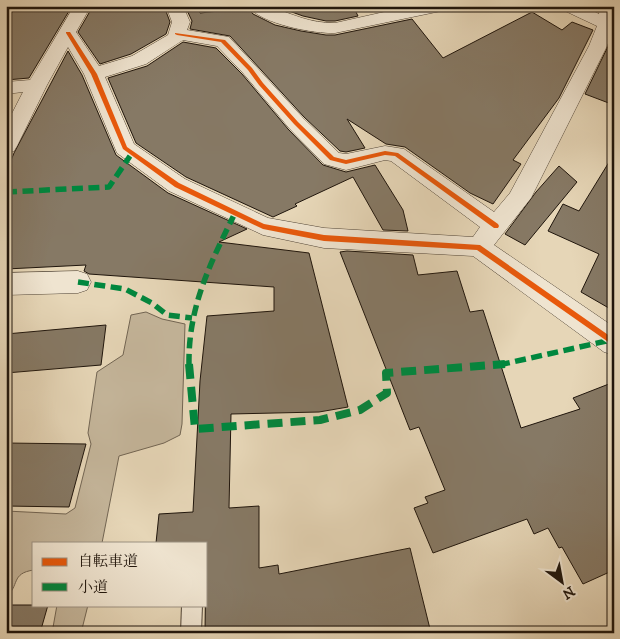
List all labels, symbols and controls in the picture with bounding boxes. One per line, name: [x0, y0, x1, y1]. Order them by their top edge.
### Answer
legend: [32, 542, 208, 606]
text: 自転車道: [78, 552, 138, 571]
north arrow: [538, 556, 588, 606]
text: 小道: [78, 578, 108, 597]
text: N: [558, 581, 578, 603]

